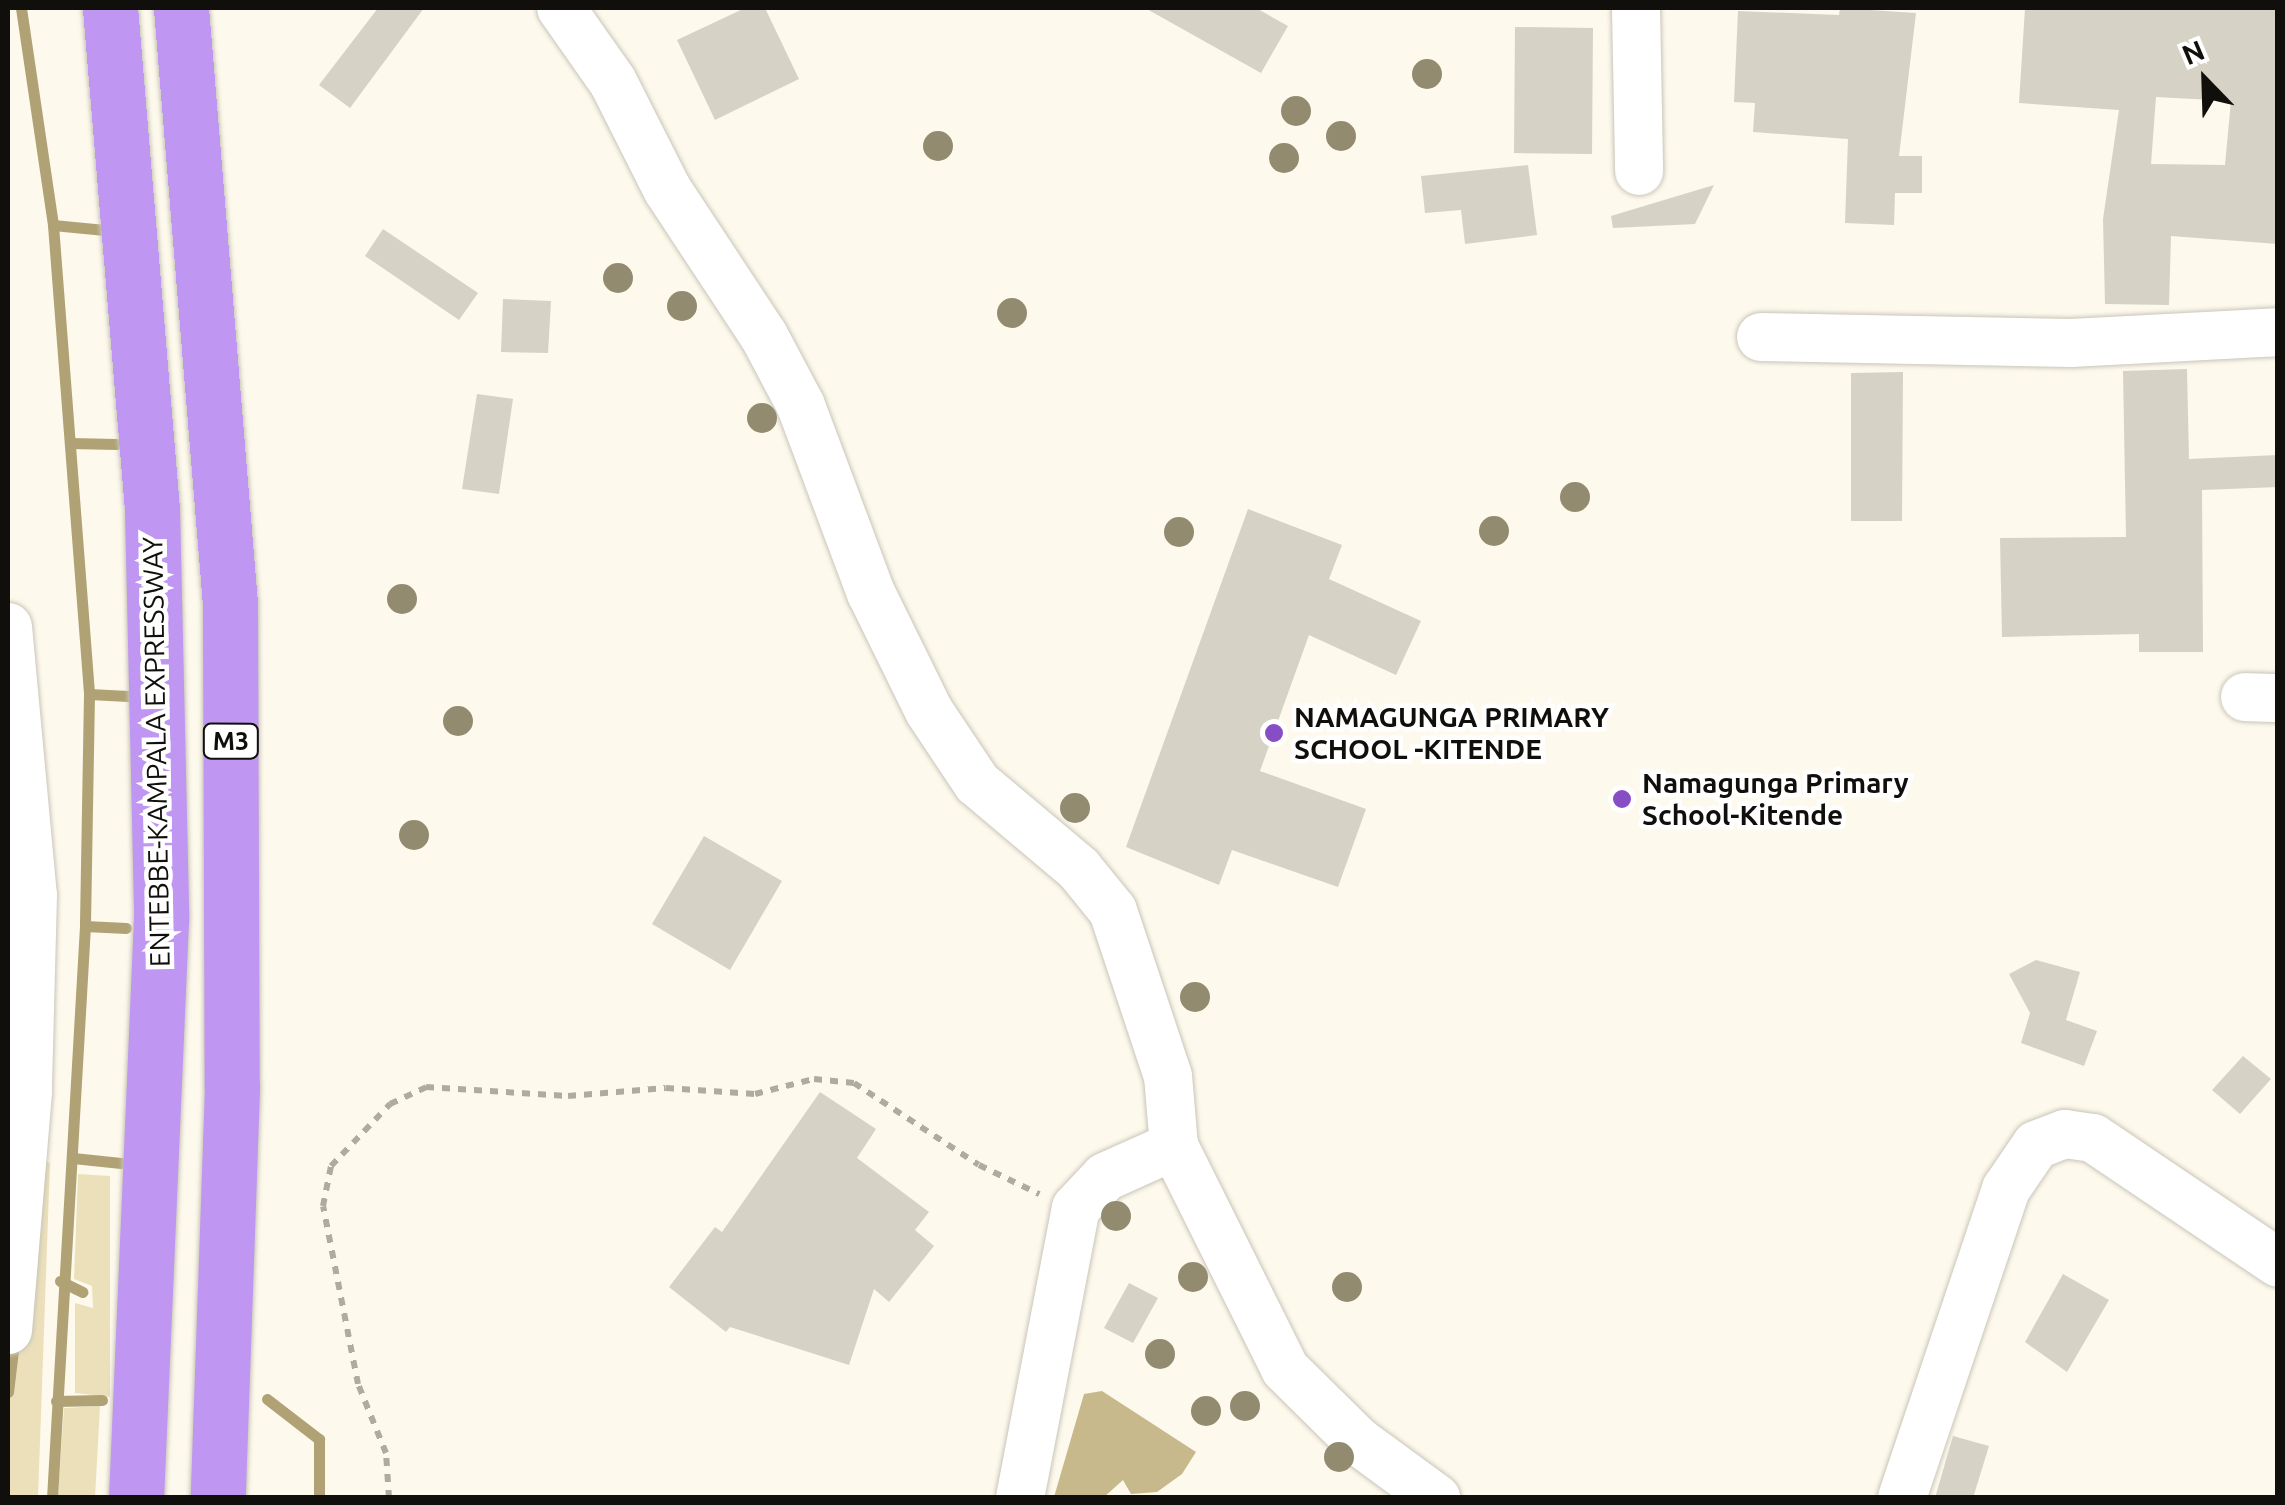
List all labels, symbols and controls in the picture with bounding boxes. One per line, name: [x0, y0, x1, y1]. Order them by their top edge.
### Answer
north arrow: [2155, 30, 2255, 130]
text: N: [2177, 34, 2209, 70]
street label: ENTEBBE-KAMPALA EXPRESSWAY: [135, 536, 177, 968]
place label: NAMAGUNGA PRIMARY SCHOOL -KITENDE: [1294, 700, 1609, 766]
road number: M3: [201, 721, 261, 761]
marker: NAMAGUNGA PRIMARY SCHOOL -KITENDE: [1263, 722, 1285, 744]
place label: Namagunga Primary School-Kitende: [1642, 766, 1909, 832]
marker: Namagunga Primary School-Kitende: [1611, 788, 1633, 810]

